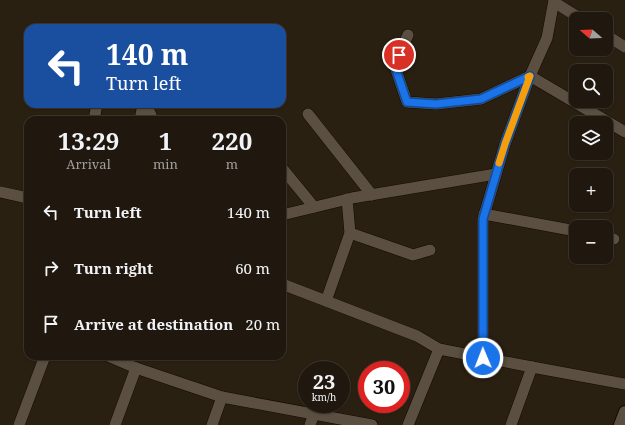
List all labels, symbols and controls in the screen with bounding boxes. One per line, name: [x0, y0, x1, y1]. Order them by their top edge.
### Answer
north arrow: [569, 12, 613, 56]
map controls: [569, 12, 613, 264]
text: 140 m: [106, 35, 188, 73]
pin: [382, 38, 416, 72]
icon: left: [40, 40, 92, 92]
icon: arrive: [388, 44, 410, 66]
button: search: [569, 64, 613, 108]
text: Turn left: [106, 71, 181, 95]
button: layers: [569, 116, 613, 160]
text: 13:29: [58, 124, 119, 157]
text: 1: [159, 124, 172, 157]
text: 220: [212, 124, 252, 157]
text: Arrival: [66, 155, 111, 173]
text: min: [153, 155, 178, 173]
text: m: [226, 155, 238, 173]
button: +: [569, 168, 613, 212]
icon: left: [40, 201, 62, 223]
text: Turn left: [74, 202, 142, 222]
text: 140 m: [227, 202, 270, 222]
button: −: [569, 220, 613, 264]
icon: right: [40, 257, 62, 279]
text: Turn right: [74, 258, 153, 278]
text: 60 m: [235, 258, 270, 278]
icon: arrive: [40, 313, 62, 335]
text: Arrive at destination: [74, 314, 233, 334]
text: 20 m: [245, 314, 280, 334]
position arrow: [462, 337, 504, 379]
speed limit sign: 30: [358, 361, 410, 413]
text: 23: [313, 368, 335, 395]
text: km/h: [312, 390, 336, 404]

